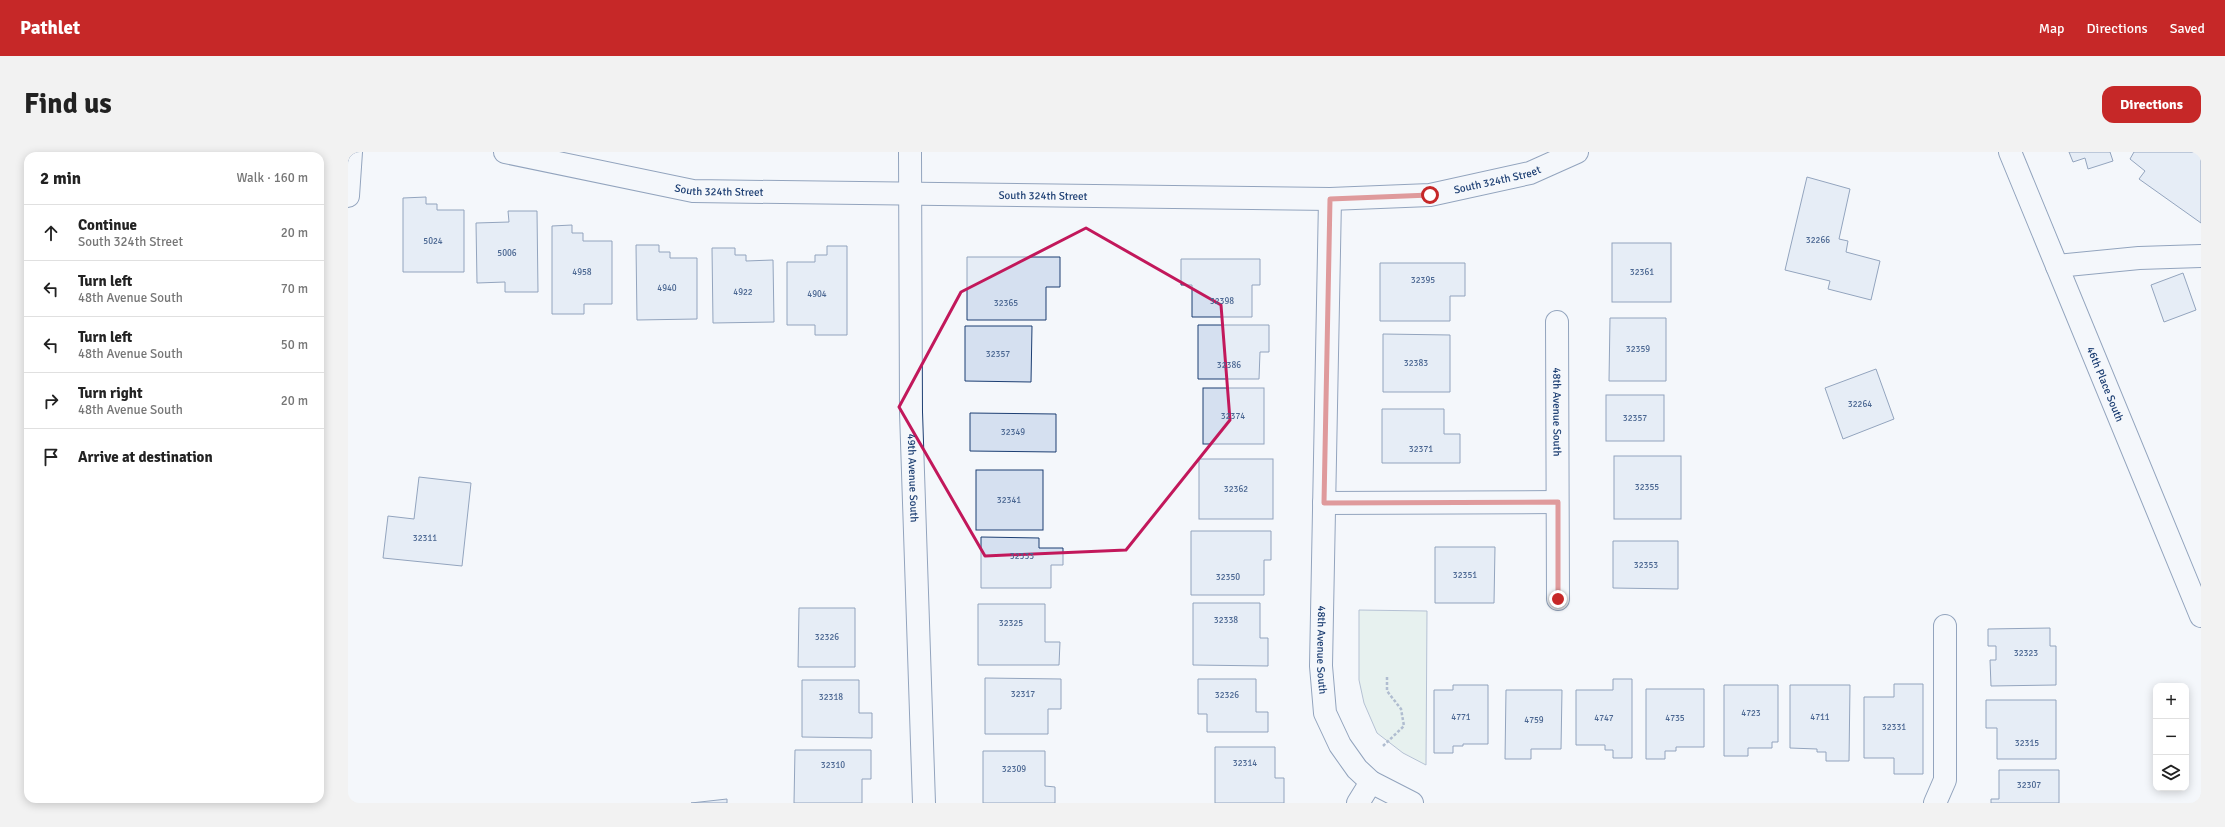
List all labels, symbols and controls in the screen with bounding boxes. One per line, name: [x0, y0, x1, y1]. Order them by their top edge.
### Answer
text: Pathlet: [20, 16, 80, 40]
text: Map: [2039, 20, 2065, 37]
text: Directions: [2087, 20, 2148, 37]
text: Saved: [2170, 20, 2205, 37]
button: Directions: [2102, 86, 2201, 123]
text: Find us: [24, 87, 112, 121]
street label: South 324th Street: [1452, 163, 1543, 196]
text: 2 min: [40, 168, 81, 189]
text: Walk · 160 m: [237, 170, 308, 186]
street label: South 324th Street: [674, 181, 764, 198]
route start: [1421, 186, 1439, 204]
street label: South 324th Street: [998, 188, 1088, 202]
text: Continue: [78, 216, 137, 234]
icon: ahead: [40, 222, 62, 244]
text: 20 m: [281, 225, 308, 241]
text: South 324th Street: [78, 234, 183, 250]
house number: 32266: [1806, 235, 1830, 246]
house number: 5024: [423, 236, 443, 247]
house number: 5006: [497, 248, 517, 259]
house number: 4958: [572, 267, 592, 278]
house number: 32361: [1630, 267, 1654, 278]
text: Turn left: [78, 272, 132, 290]
house number: 32395: [1411, 275, 1435, 286]
icon: left: [40, 278, 62, 300]
text: 70 m: [281, 281, 308, 297]
house number: 4940: [657, 283, 677, 294]
house number: 4922: [733, 287, 753, 298]
house number: 4904: [807, 289, 827, 300]
text: 48th Avenue South: [78, 290, 183, 306]
house number: 32398: [1210, 296, 1234, 307]
house number: 32365: [994, 298, 1018, 309]
text: Turn left: [78, 328, 132, 346]
icon: left: [40, 334, 62, 356]
text: 50 m: [281, 337, 308, 353]
house number: 32359: [1626, 344, 1650, 355]
street label: 46th Place South: [2084, 345, 2127, 424]
text: 48th Avenue South: [78, 346, 183, 362]
house number: 32357: [986, 349, 1010, 360]
house number: 32383: [1404, 358, 1428, 369]
house number: 32386: [1217, 360, 1241, 371]
street label: 48th Avenue South: [1551, 368, 1564, 456]
text: Turn right: [78, 384, 143, 402]
icon: right: [40, 390, 62, 412]
text: 20 m: [281, 393, 308, 409]
house number: 32264: [1848, 399, 1872, 410]
text: 48th Avenue South: [78, 402, 183, 418]
house number: 32374: [1221, 411, 1245, 422]
house number: 32357: [1623, 413, 1647, 424]
house number: 32349: [1001, 427, 1025, 438]
street label: 49th Avenue South: [905, 433, 921, 523]
house number: 32371: [1409, 444, 1433, 455]
icon: arrive: [40, 446, 62, 468]
text: Arrive at destination: [78, 448, 213, 466]
house number: 32355: [1635, 482, 1659, 493]
house number: 32362: [1224, 484, 1248, 495]
house number: 32341: [997, 495, 1021, 506]
house number: 32311: [413, 533, 437, 544]
house number: 32333: [1010, 551, 1034, 562]
house number: 32353: [1634, 560, 1658, 571]
house number: 32351: [1453, 570, 1477, 581]
house number: 32350: [1216, 572, 1240, 583]
route end: [1549, 590, 1567, 608]
street label: 48th Avenue South: [1314, 605, 1330, 695]
house number: 32338: [1214, 615, 1238, 626]
house number: 32325: [999, 618, 1023, 629]
house number: 32326: [815, 632, 839, 643]
house number: 32323: [2014, 648, 2038, 659]
map controls: [2153, 683, 2189, 791]
button: +: [2153, 683, 2189, 719]
house number: 32317: [1011, 689, 1035, 700]
house number: 32326: [1215, 690, 1239, 701]
house number: 32318: [819, 692, 843, 703]
house number: 4723: [1741, 708, 1761, 719]
house number: 4771: [1451, 712, 1471, 723]
house number: 4711: [1810, 712, 1830, 723]
house number: 4747: [1594, 713, 1614, 724]
house number: 4735: [1665, 713, 1685, 724]
house number: 4759: [1524, 715, 1544, 726]
button: −: [2153, 719, 2189, 755]
house number: 32331: [1882, 722, 1906, 733]
house number: 32315: [2015, 738, 2039, 749]
button: layers: [2153, 755, 2189, 791]
house number: 32314: [1233, 758, 1257, 769]
house number: 32310: [821, 760, 845, 771]
house number: 32309: [1002, 764, 1026, 775]
house number: 32307: [2017, 780, 2041, 791]

